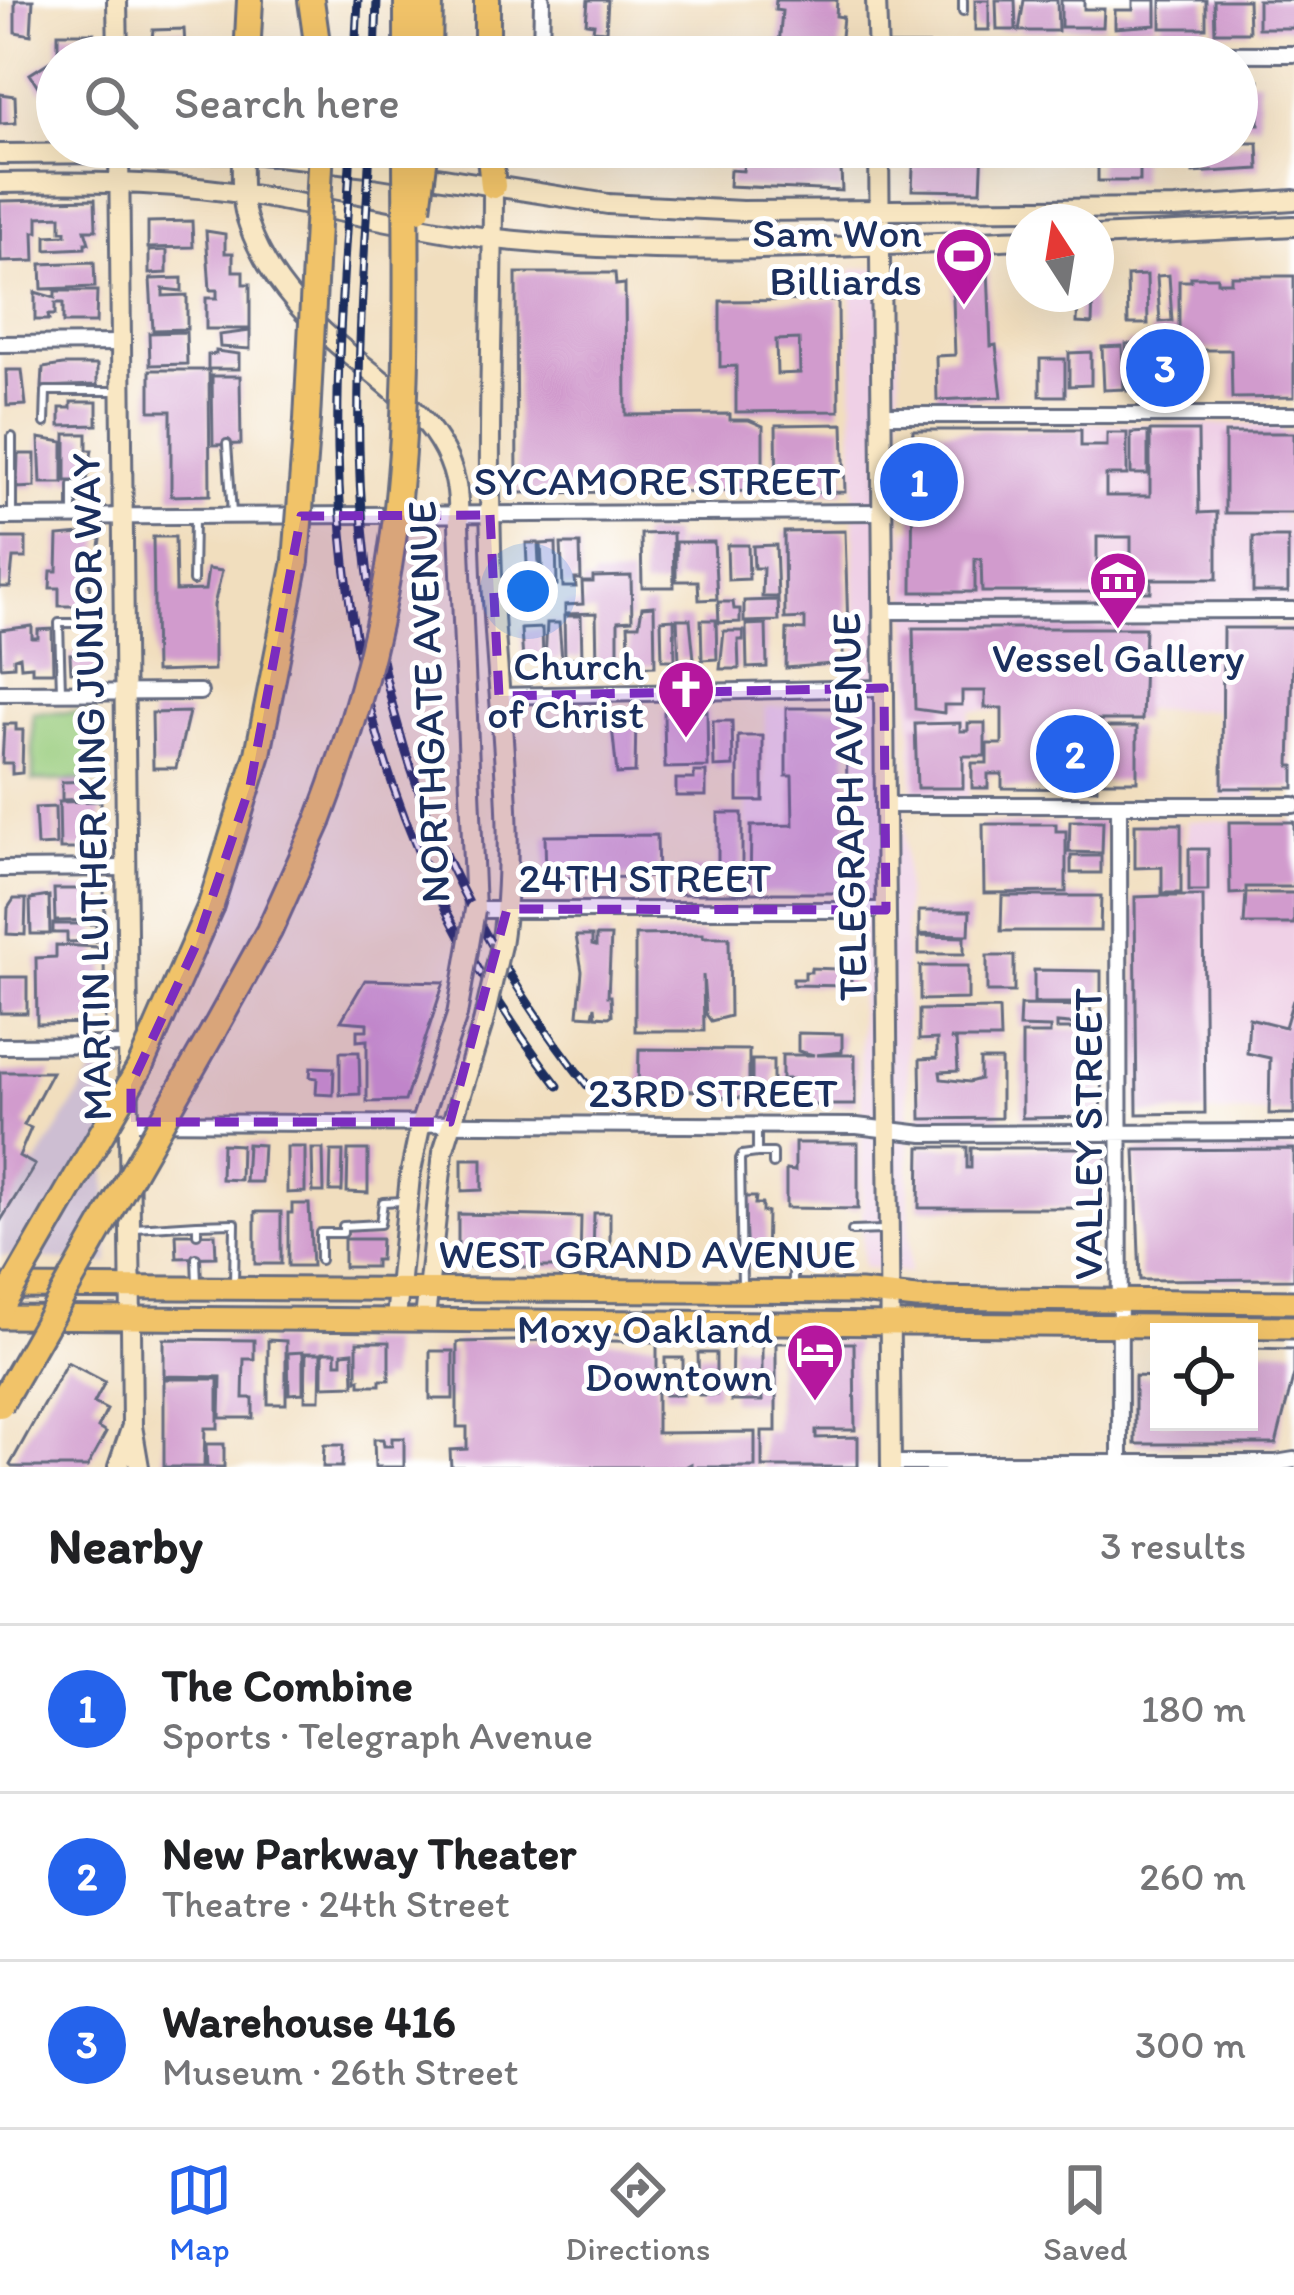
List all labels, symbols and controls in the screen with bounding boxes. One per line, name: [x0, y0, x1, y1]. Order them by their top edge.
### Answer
search box: [36, 36, 1258, 168]
icon: search: [78, 69, 144, 135]
text: Search here: [174, 75, 400, 129]
north arrow: [1006, 204, 1114, 312]
place label: Sam Won Billiards: [752, 207, 922, 306]
sports icon: Sam Won Billiards: [933, 225, 995, 307]
pin: 3: [1126, 323, 1204, 413]
pin: 1: [880, 437, 958, 527]
street label: MARTIN LUTHER KING JUNIOR WAY: [60, 452, 122, 1121]
street label: SYCAMORE STREET: [474, 455, 841, 506]
street label: NORTHGATE AVENUE: [395, 500, 461, 904]
museum icon: Vessel Gallery: [1087, 549, 1149, 631]
your location: [498, 561, 558, 621]
street label: TELEGRAPH AVENUE: [820, 612, 878, 1002]
place label: Vessel Gallery: [992, 632, 1245, 683]
place label: Church of Christ: [487, 640, 644, 739]
church icon: Church of Christ: [655, 658, 717, 740]
pin: 2: [1036, 709, 1114, 799]
street label: 24TH STREET: [519, 852, 772, 903]
street label: VALLEY STREET: [1062, 987, 1113, 1280]
street label: 23RD STREET: [588, 1067, 838, 1118]
street label: WEST GRAND AVENUE: [438, 1228, 856, 1279]
place label: Moxy Oakland Downtown: [517, 1303, 773, 1402]
hotel icon: Moxy Oakland Downtown: [784, 1321, 846, 1403]
map controls: [1150, 1323, 1258, 1431]
button: locate: [1150, 1323, 1258, 1431]
text: Nearby: [48, 1515, 203, 1576]
text: 3 results: [1100, 1522, 1246, 1569]
text: The Combine: [162, 1658, 413, 1712]
text: 1: [78, 1685, 96, 1732]
text: 180 m: [1141, 1685, 1246, 1732]
text: Sports · Telegraph Avenue: [162, 1712, 593, 1759]
text: New Parkway Theater: [162, 1826, 576, 1880]
text: 2: [77, 1853, 97, 1900]
text: 260 m: [1139, 1853, 1246, 1900]
text: Theatre · 24th Street: [162, 1880, 510, 1927]
text: Warehouse 416: [162, 1994, 456, 2048]
text: 3: [76, 2021, 98, 2068]
text: 300 m: [1135, 2021, 1246, 2068]
text: Museum · 26th Street: [162, 2048, 518, 2095]
tab: Map: [166, 2157, 232, 2268]
tab: Directions: [565, 2157, 710, 2268]
tab: Saved: [1043, 2157, 1128, 2268]

